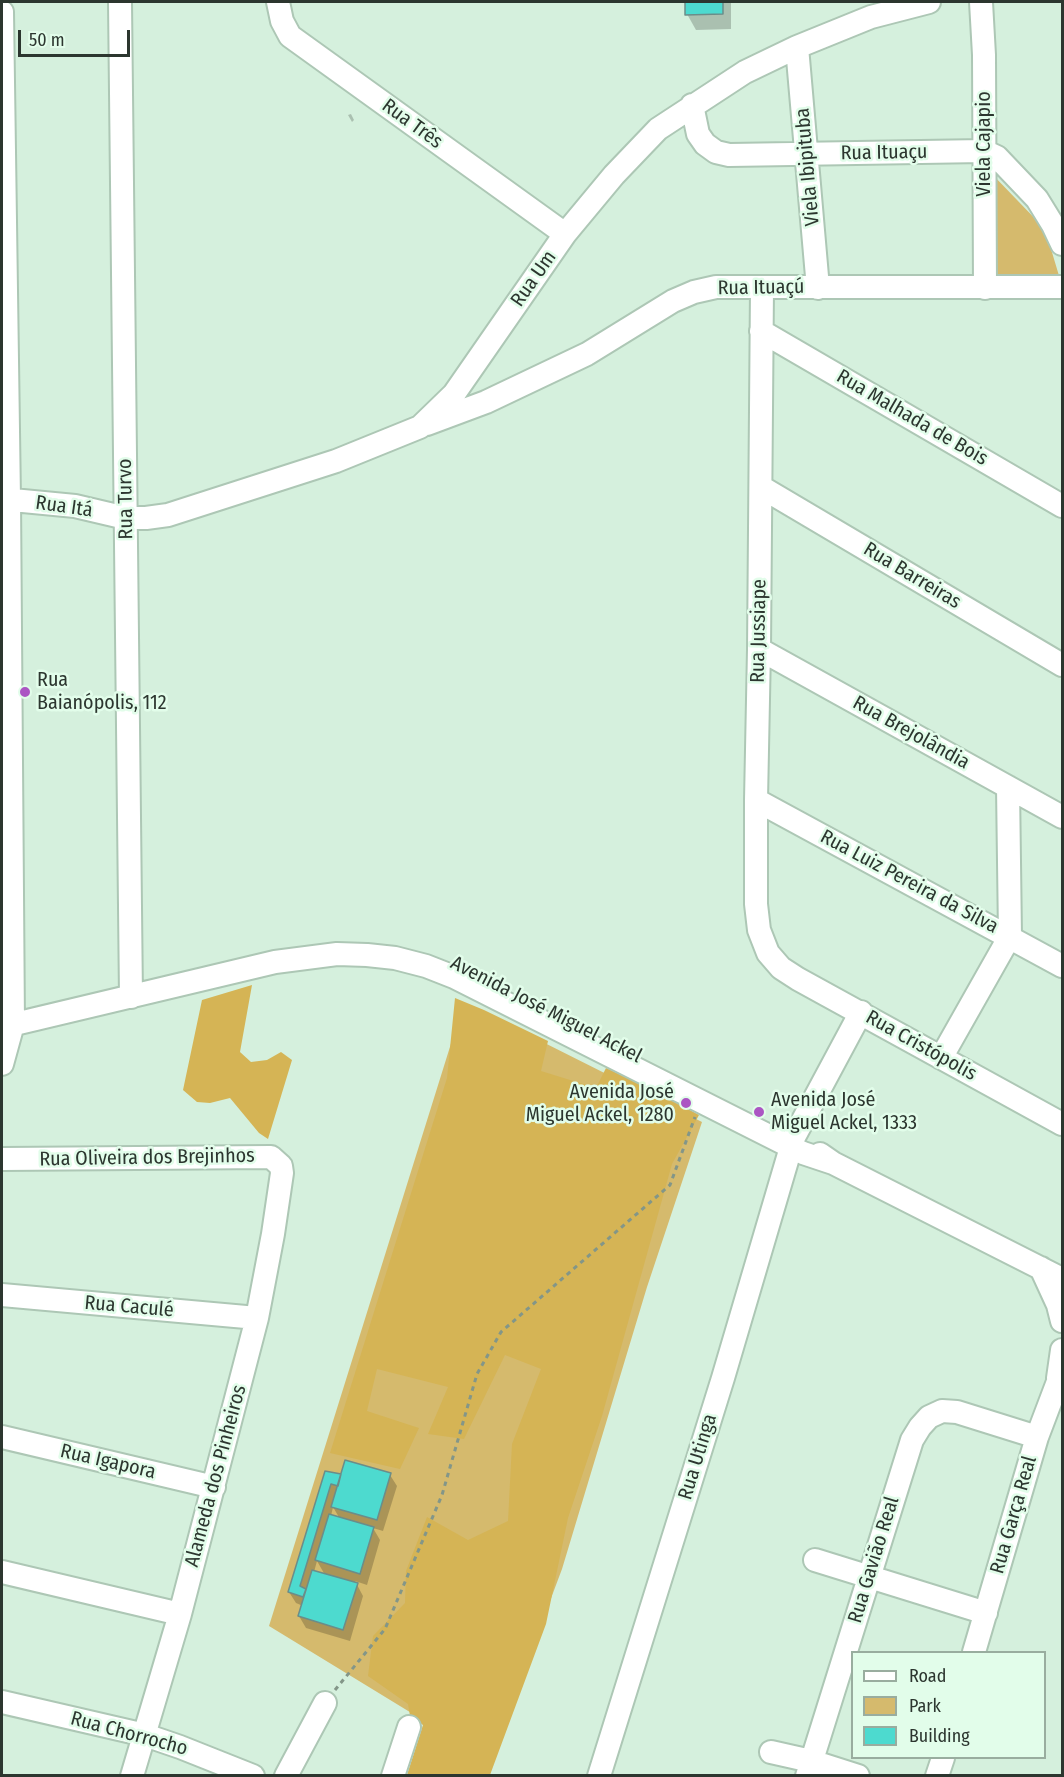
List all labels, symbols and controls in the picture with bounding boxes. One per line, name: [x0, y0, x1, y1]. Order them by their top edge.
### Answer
scale bar: [21, 18, 134, 56]
text: 50 m: [29, 29, 65, 51]
street label: Viela Cajapio: [972, 91, 996, 197]
street label: Rua Três: [377, 94, 447, 154]
street label: Viela Ibipituba: [791, 107, 825, 227]
street label: Rua Ituaçu: [840, 140, 928, 166]
street label: Rua Um: [506, 246, 562, 312]
street label: Rua Ituaçú: [717, 275, 805, 301]
street label: Rua Malhada de Bois: [832, 365, 992, 471]
street label: Rua Turvo: [113, 458, 139, 540]
street label: Rua Itá: [34, 491, 94, 523]
street label: Rua Barreiras: [859, 538, 965, 614]
street label: Rua Jussiape: [746, 579, 772, 683]
place label: Rua Baianópolis, 112: [37, 668, 167, 715]
marker: Rua Baianópolis, 112: [18, 685, 32, 699]
street label: Rua Brejolândia: [848, 691, 974, 775]
street label: Rua Luiz Pereira da Silva: [816, 825, 1002, 939]
street label: Avenida José Miguel Ackel: [446, 951, 646, 1069]
street label: Rua Cristópolis: [861, 1006, 981, 1086]
place label: Avenida José Miguel Ackel, 1280: [526, 1080, 674, 1127]
place label: Avenida José Miguel Ackel, 1333: [771, 1088, 917, 1135]
marker: Avenida José Miguel Ackel, 1280: [679, 1096, 693, 1110]
marker: Avenida José Miguel Ackel, 1333: [752, 1105, 766, 1119]
street label: Rua Oliveira dos Brejinhos: [39, 1144, 255, 1172]
street label: Rua Caculé: [83, 1291, 175, 1323]
street label: Alameda dos Pinheiros: [180, 1382, 252, 1570]
street label: Rua Utinga: [674, 1411, 722, 1503]
street label: Rua Igapora: [58, 1439, 158, 1485]
street label: Rua Garça Real: [986, 1453, 1042, 1577]
street label: Rua Gavião Real: [843, 1494, 905, 1626]
legend: [851, 1651, 1046, 1759]
text: Road: [909, 1665, 946, 1687]
text: Park: [909, 1695, 941, 1717]
street label: Rua Chorrocho: [68, 1707, 190, 1761]
text: Building: [909, 1725, 970, 1747]

